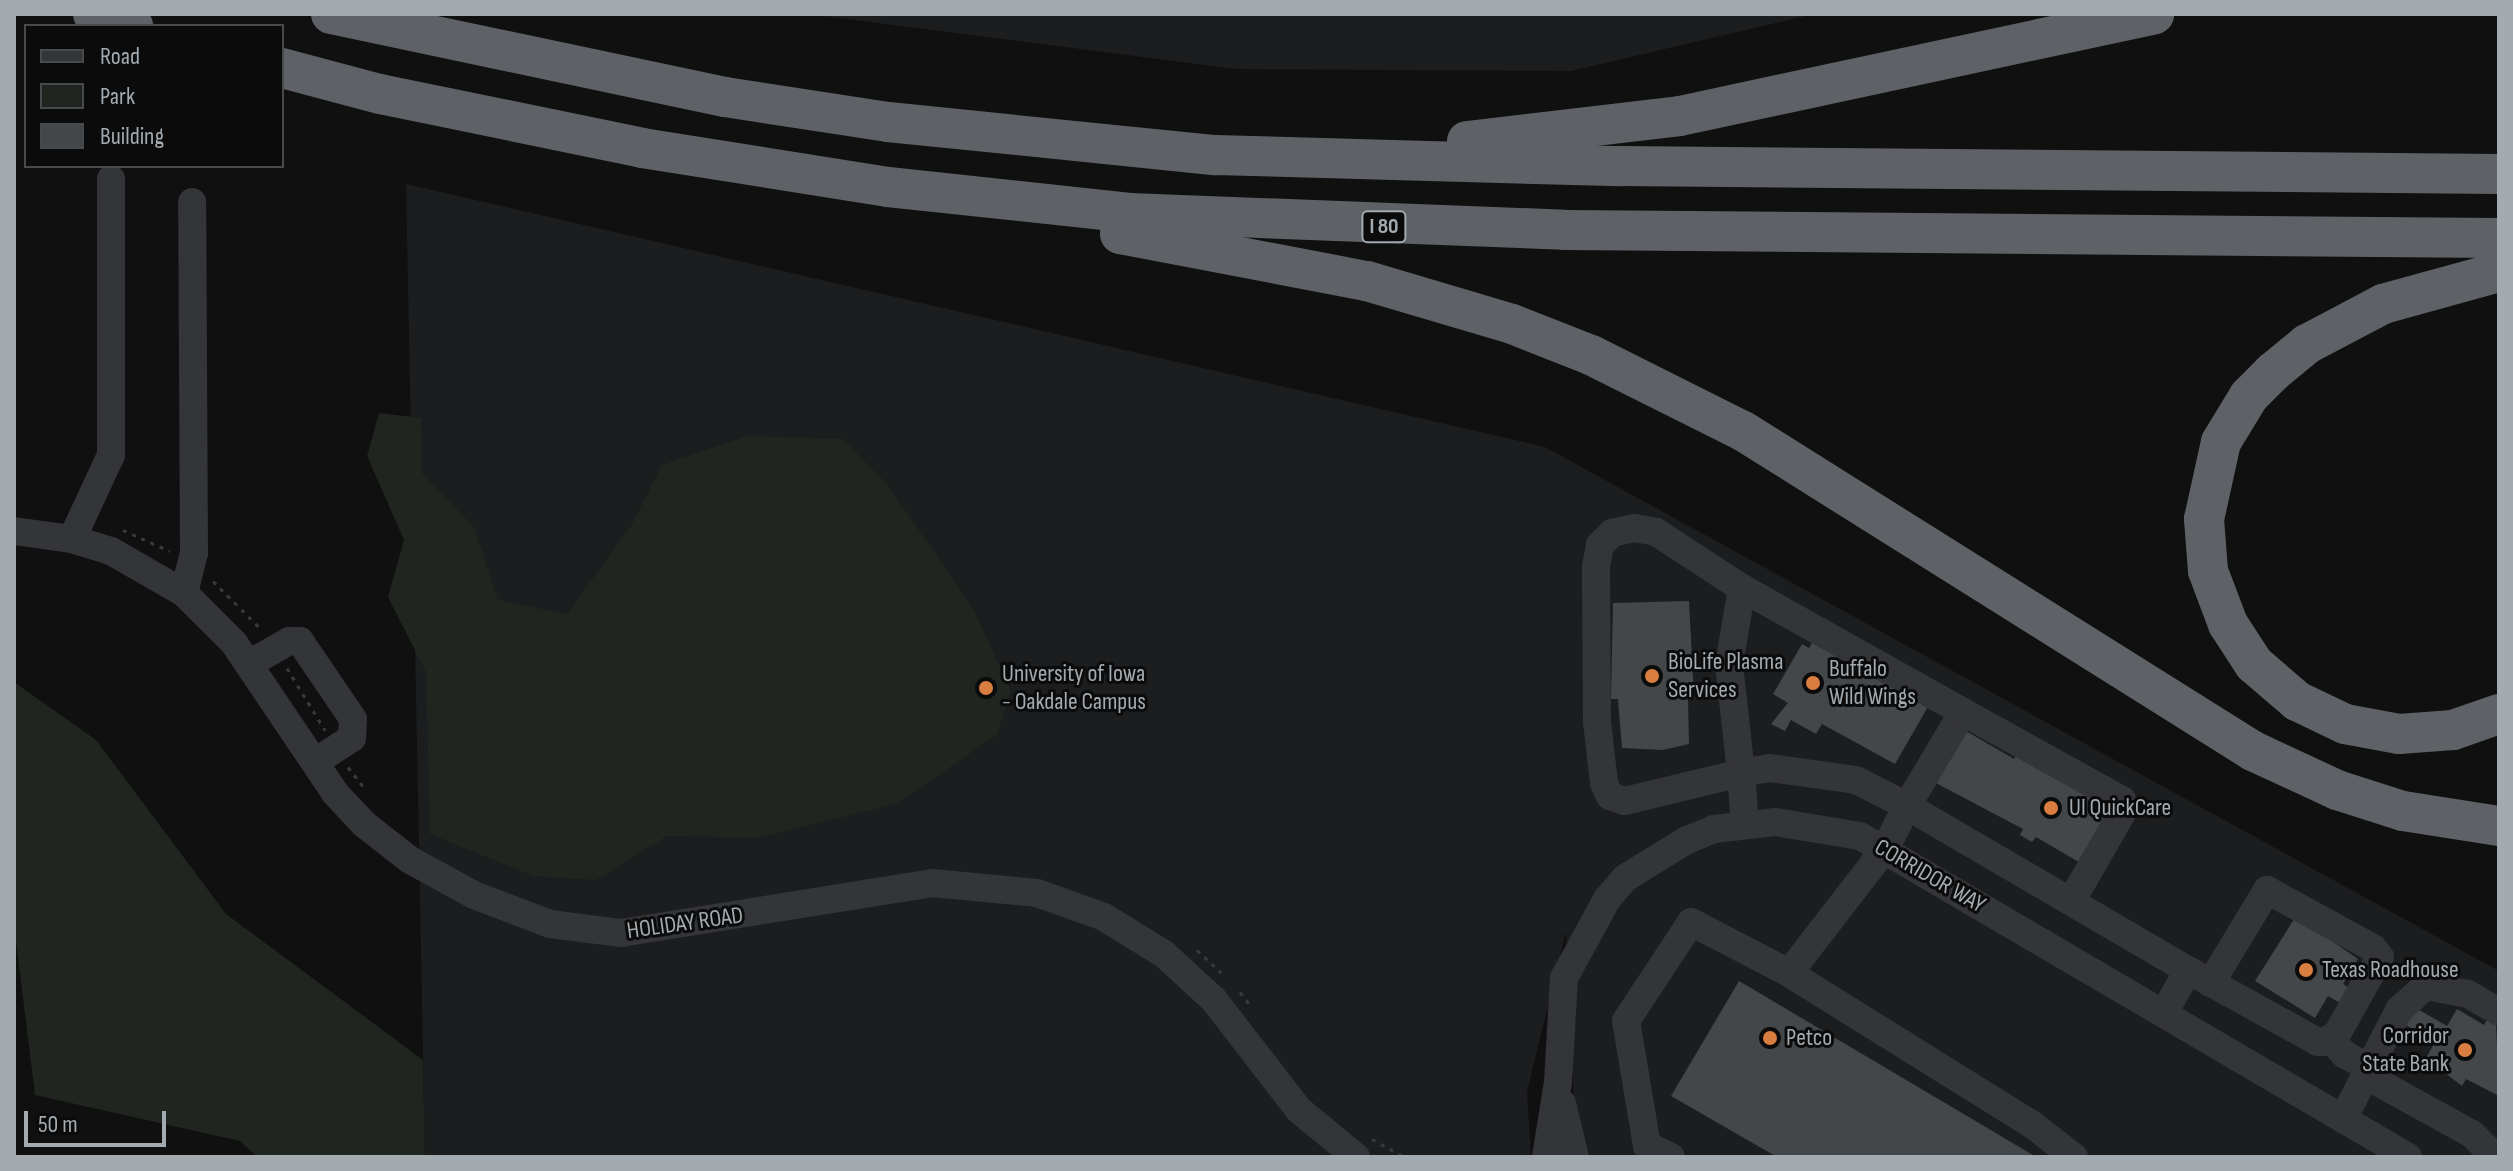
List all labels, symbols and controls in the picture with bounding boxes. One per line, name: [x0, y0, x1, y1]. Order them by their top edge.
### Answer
legend: [24, 24, 284, 168]
text: Road: [100, 42, 140, 71]
text: Park: [100, 82, 135, 111]
text: Building: [100, 122, 164, 151]
road number: I 80: [1360, 209, 1408, 245]
place label: BioLife Plasma Services: [1668, 648, 1783, 704]
place label: Buffalo Wild Wings: [1829, 655, 1916, 711]
place label: University of Iowa - Oakdale Campus: [1002, 660, 1146, 716]
marker: BioLife Plasma Services: [1643, 667, 1661, 685]
marker: Buffalo Wild Wings: [1804, 674, 1822, 692]
marker: University of Iowa - Oakdale Campus: [977, 679, 995, 697]
place label: UI QuickCare: [2069, 794, 2171, 822]
marker: UI QuickCare: [2040, 797, 2062, 819]
street label: CORRIDOR WAY: [1869, 833, 1991, 919]
street label: HOLIDAY ROAD: [625, 901, 745, 945]
place label: Texas Roadhouse: [2322, 956, 2459, 984]
marker: Texas Roadhouse: [2297, 961, 2315, 979]
place label: Corridor State Bank: [2362, 1022, 2449, 1078]
place label: Petco: [1786, 1024, 1832, 1052]
marker: Petco: [1761, 1029, 1779, 1047]
marker: Corridor State Bank: [2456, 1041, 2474, 1059]
scale bar: [28, 1095, 170, 1145]
text: 50 m: [38, 1110, 78, 1139]

